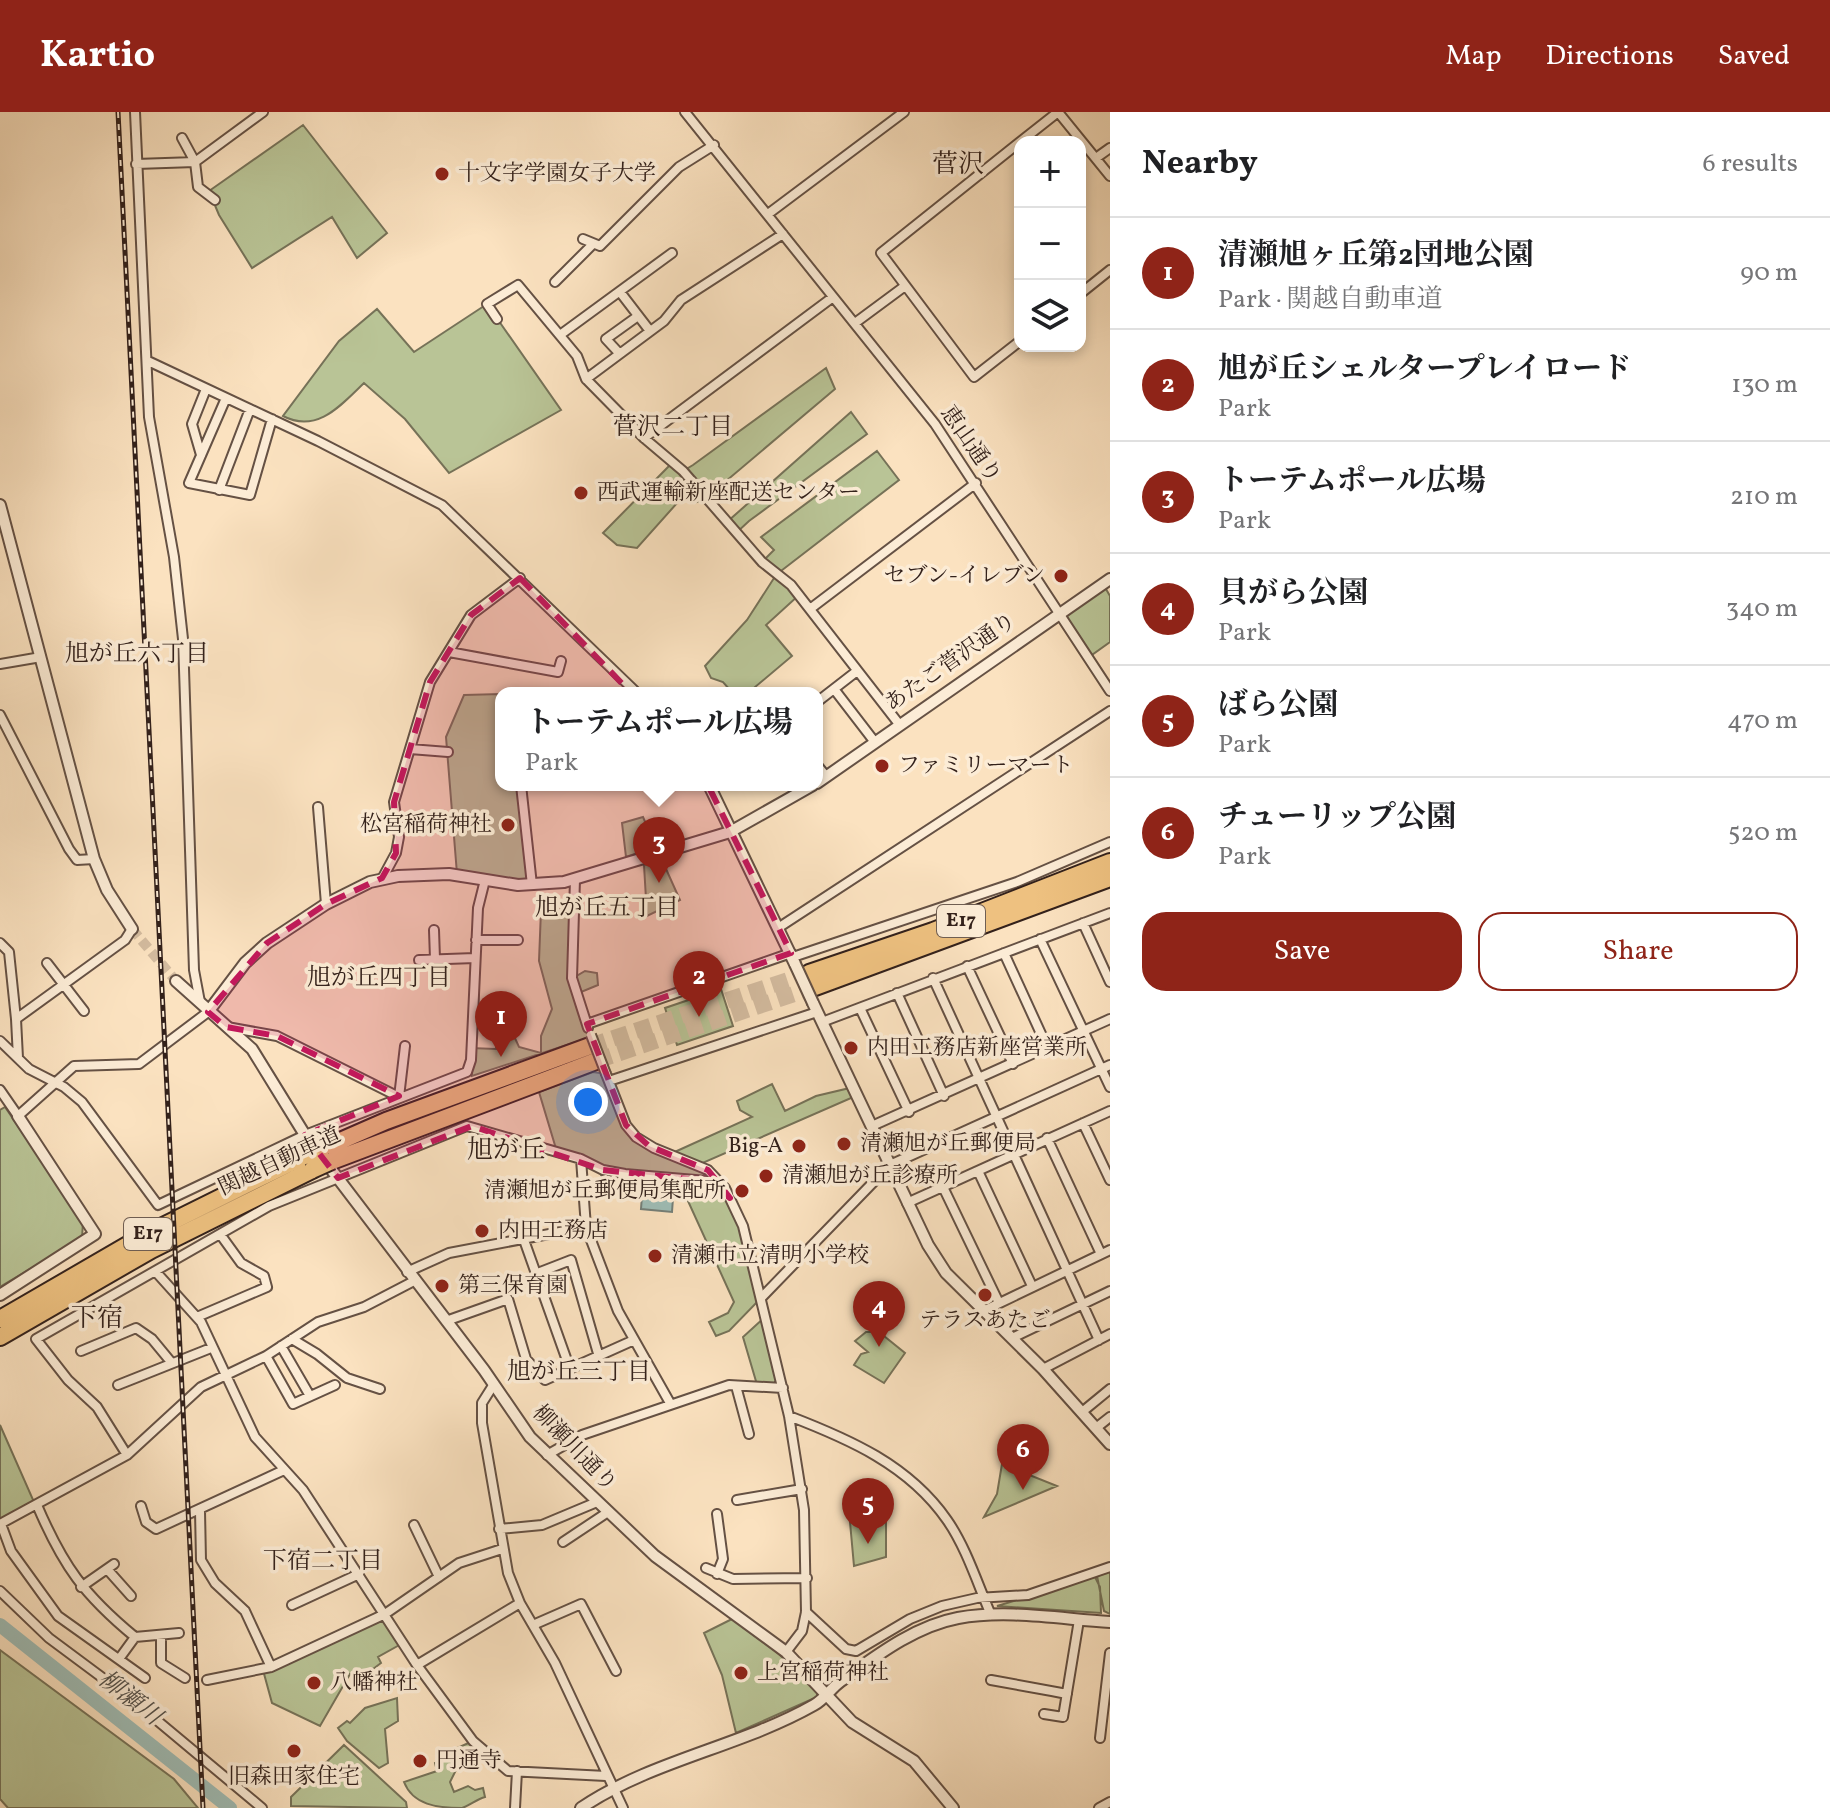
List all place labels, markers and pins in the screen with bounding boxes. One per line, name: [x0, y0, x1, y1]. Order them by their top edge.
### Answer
place label: 十文字学園女子大学: [458, 159, 656, 190]
marker: 十文字学園女子大学: [433, 165, 451, 183]
place label: 西武運輸新座配送センター: [597, 478, 860, 509]
marker: 西武運輸新座配送センター: [572, 484, 590, 502]
place label: セブン-イレブン: [884, 561, 1045, 592]
marker: セブン-イレブン: [1052, 567, 1070, 585]
place label: ファミリーマート: [898, 751, 1074, 782]
marker: ファミリーマート: [873, 757, 891, 775]
place label: 松宮稲荷神社: [360, 810, 492, 841]
marker: 松宮稲荷神社: [499, 816, 517, 834]
pin: 3: [633, 817, 685, 883]
pin: 2: [673, 951, 725, 1017]
pin: 1: [475, 991, 527, 1057]
place label: 内田工務店新座営業所: [867, 1033, 1087, 1064]
marker: 内田工務店新座営業所: [842, 1039, 860, 1057]
place label: 清瀬旭が丘郵便局: [860, 1129, 1036, 1160]
place label: Big-A: [728, 1131, 783, 1162]
marker: 清瀬旭が丘郵便局: [835, 1135, 853, 1153]
marker: Big-A: [790, 1137, 808, 1155]
place label: 清瀬旭が丘診療所: [782, 1161, 958, 1192]
marker: 清瀬旭が丘診療所: [757, 1167, 775, 1185]
place label: 清瀬旭が丘郵便局集配所: [484, 1176, 726, 1207]
marker: 清瀬旭が丘郵便局集配所: [733, 1182, 751, 1200]
place label: 内田工務店: [498, 1216, 608, 1247]
marker: 内田工務店: [473, 1222, 491, 1240]
place label: 清瀬市立清明小学校: [671, 1241, 869, 1272]
marker: 清瀬市立清明小学校: [646, 1247, 664, 1265]
place label: 第三保育園: [458, 1271, 568, 1302]
marker: 第三保育園: [433, 1277, 451, 1295]
pin: 4: [853, 1281, 905, 1347]
marker: テラスあたご: [976, 1286, 994, 1304]
place label: テラスあたご: [919, 1306, 1051, 1337]
pin: 6: [997, 1424, 1049, 1490]
pin: 5: [842, 1478, 894, 1544]
place label: 上宮稲荷神社: [757, 1658, 889, 1689]
marker: 上宮稲荷神社: [732, 1664, 750, 1682]
place label: 八幡神社: [330, 1668, 418, 1699]
marker: 八幡神社: [305, 1674, 323, 1692]
marker: 旧森田家住宅: [285, 1742, 303, 1760]
place label: 円通寺: [436, 1746, 502, 1777]
marker: 円通寺: [411, 1752, 429, 1770]
place label: 旧森田家住宅: [228, 1762, 360, 1793]

